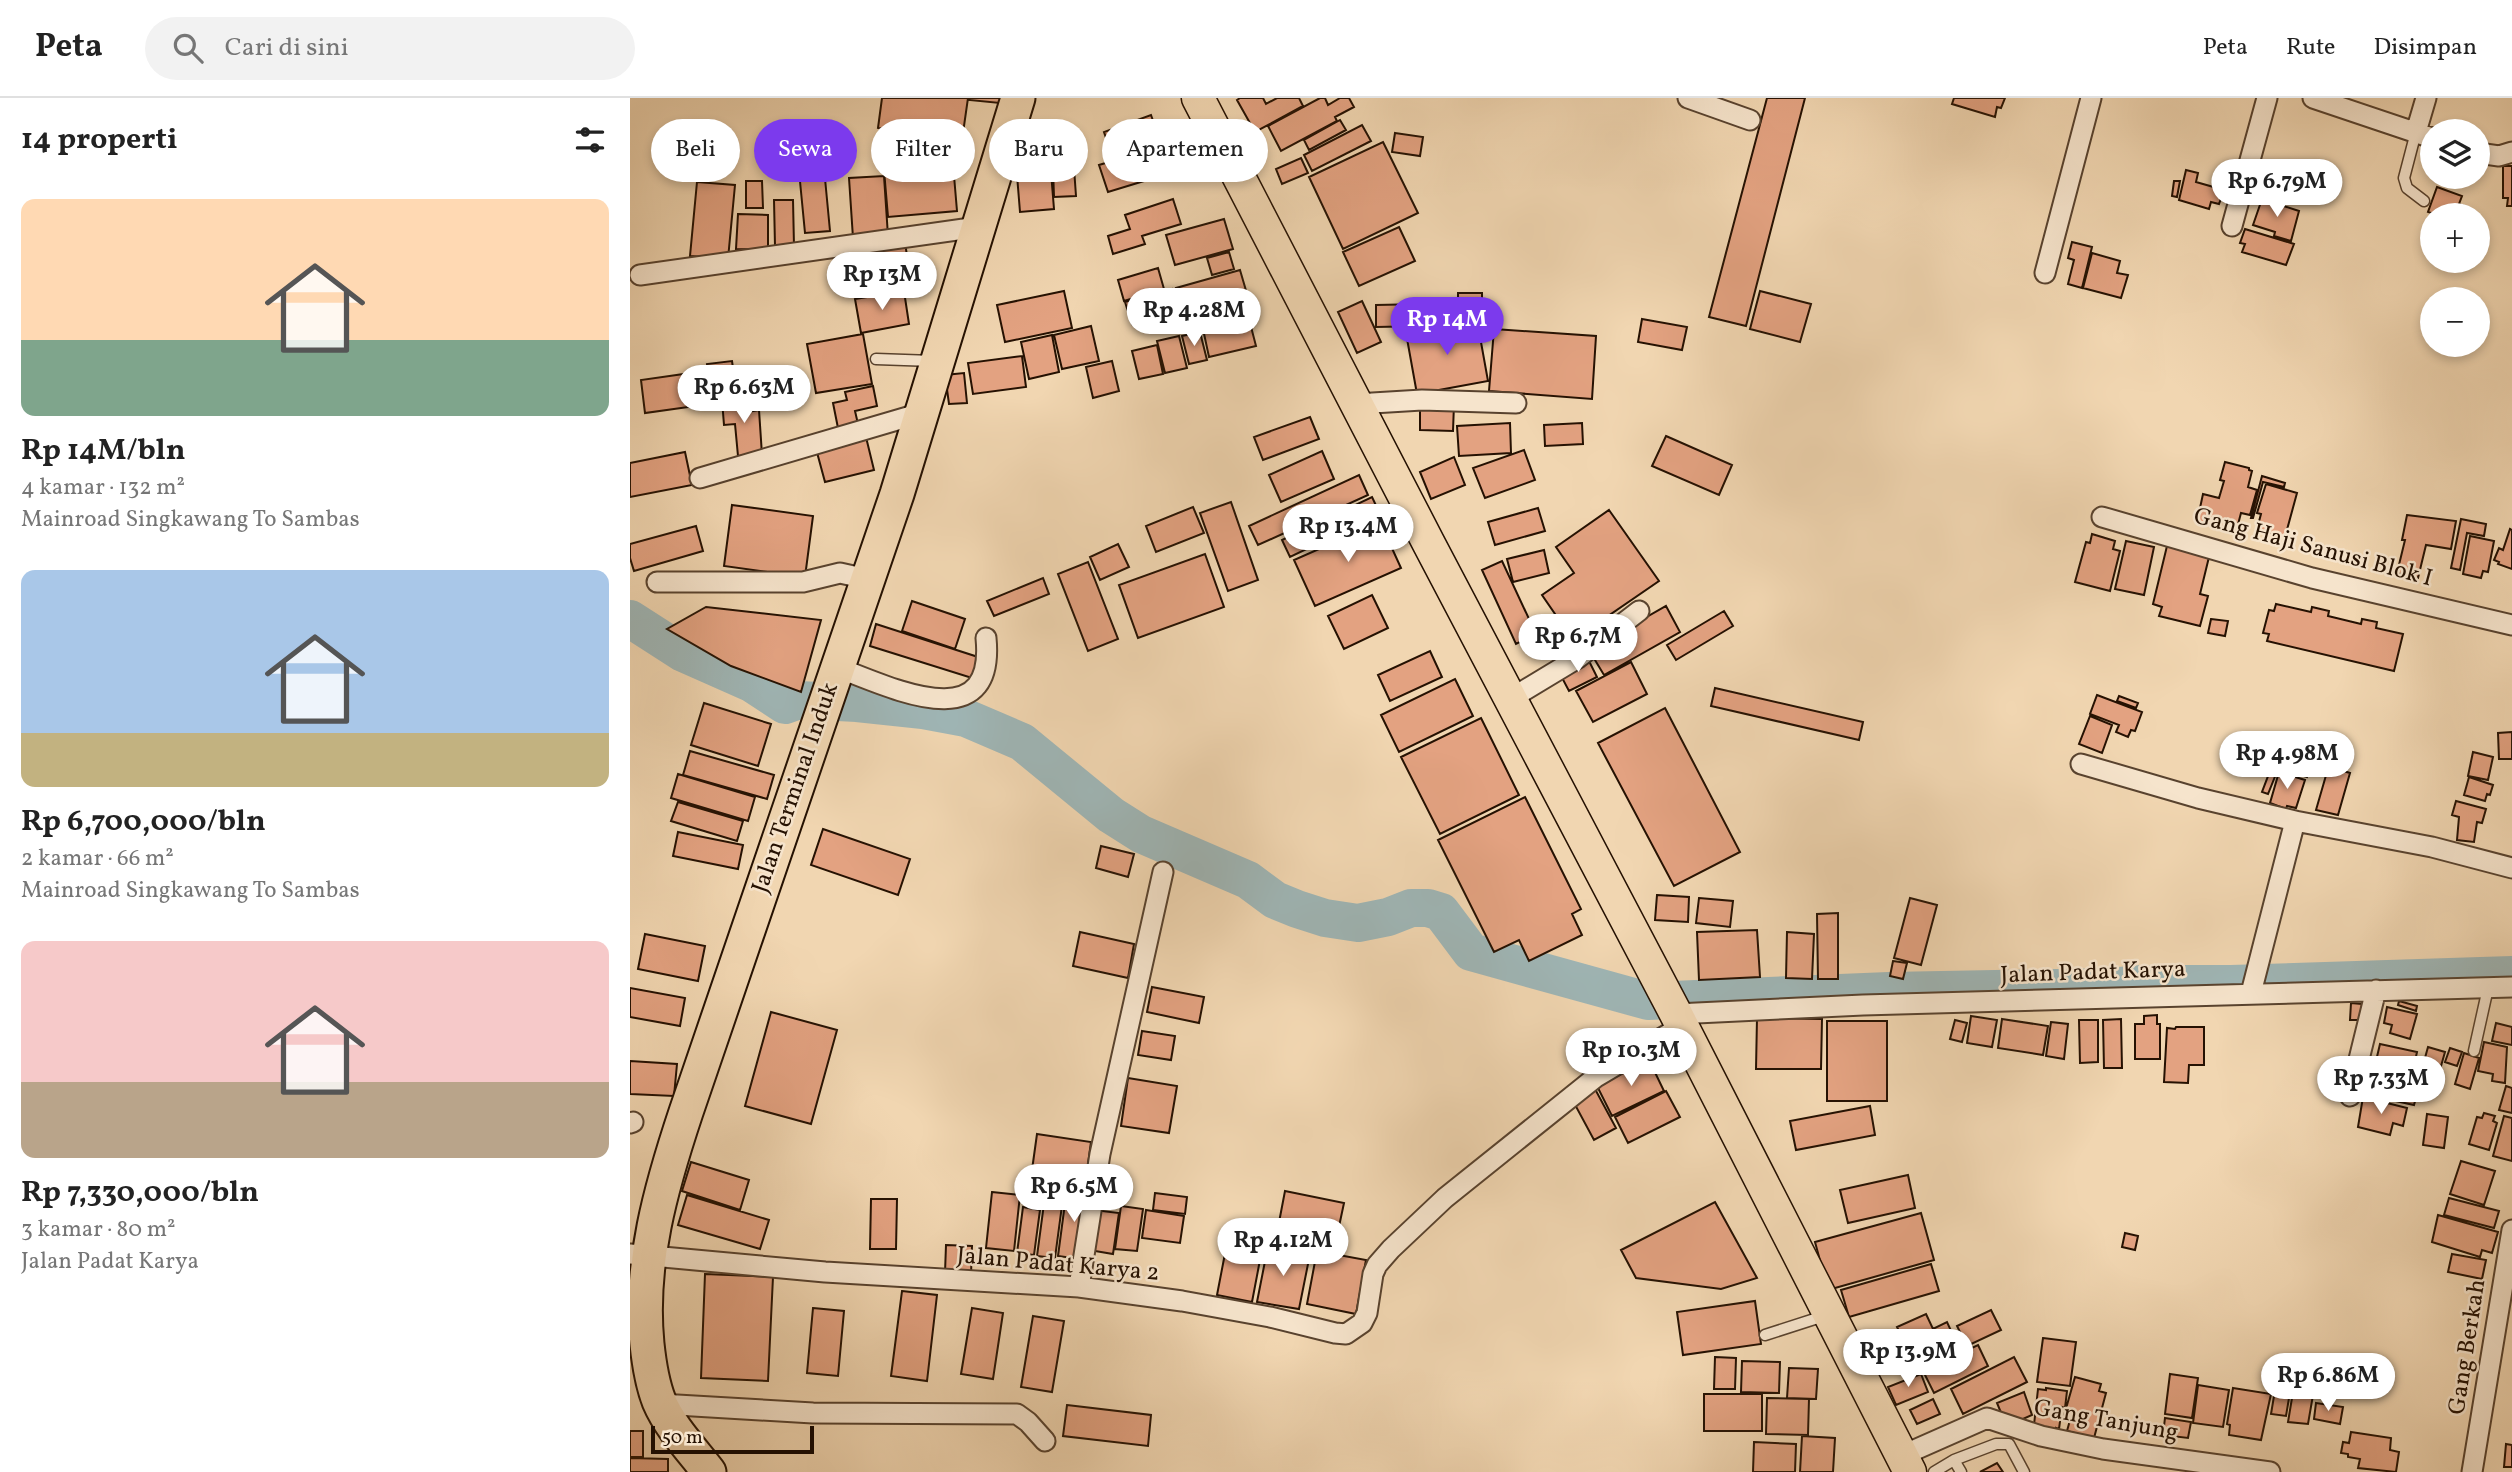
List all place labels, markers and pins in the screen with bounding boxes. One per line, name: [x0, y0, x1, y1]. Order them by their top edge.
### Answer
pin: Rp 6.79M: [2205, 159, 2349, 219]
pin: Rp 13M: [825, 252, 939, 312]
pin: Rp 4.28M: [1122, 288, 1266, 348]
pin: Rp 14M: [1390, 298, 1504, 357]
pin: Rp 6.63M: [672, 366, 816, 425]
pin: Rp 13.4M: [1276, 504, 1420, 564]
pin: Rp 6.7M: [1513, 614, 1643, 674]
pin: Rp 4.98M: [2215, 732, 2359, 791]
pin: Rp 10.3M: [1559, 1028, 1703, 1088]
pin: Rp 7.33M: [2309, 1056, 2453, 1116]
pin: Rp 6.5M: [1009, 1164, 1139, 1224]
pin: Rp 4.12M: [1211, 1218, 1355, 1278]
pin: Rp 13.9M: [1836, 1330, 1980, 1389]
pin: Rp 6.86M: [2256, 1354, 2400, 1413]

